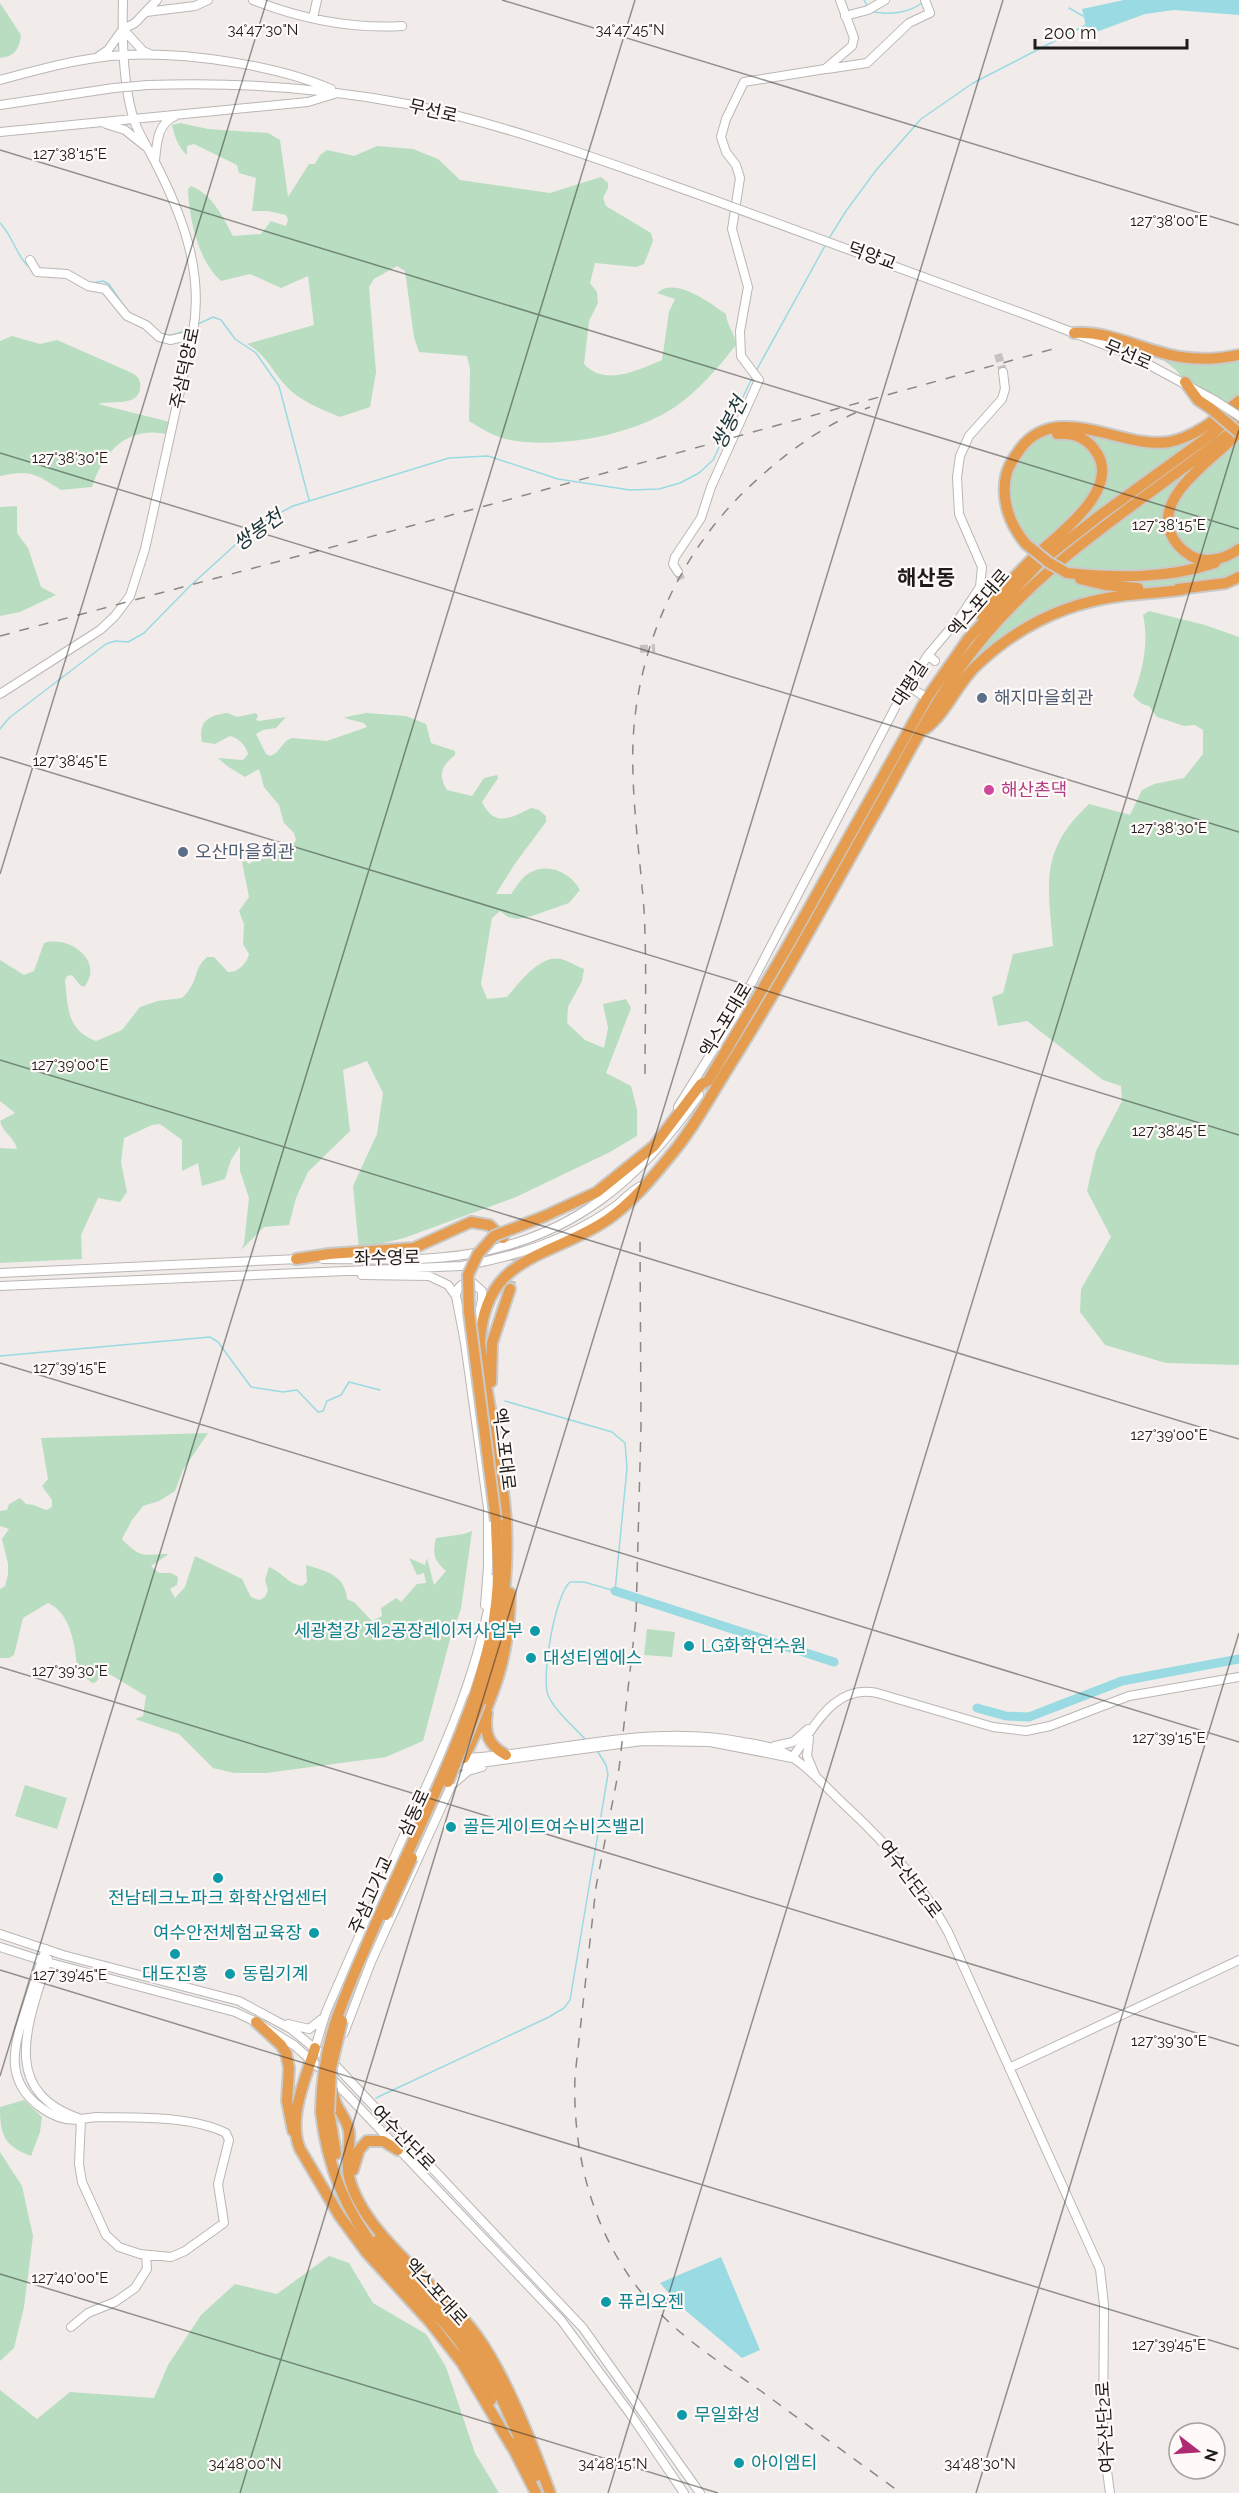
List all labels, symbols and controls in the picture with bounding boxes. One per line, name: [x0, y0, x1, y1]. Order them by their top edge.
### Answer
scale bar: [1035, 12, 1186, 50]
text: 34°47'30"N: [228, 21, 298, 39]
text: 34°47'45"N: [596, 21, 665, 39]
text: 200 m: [1044, 22, 1097, 43]
street label: 무선로: [407, 95, 460, 126]
text: 127°38'15"E: [33, 145, 107, 163]
text: 127°38'00"E: [1130, 212, 1208, 230]
street label: 덕양교: [845, 237, 899, 274]
street label: 주삼덕양로: [166, 325, 203, 411]
street label: 무선로: [1101, 335, 1155, 374]
water label: 쌍봉천: [706, 391, 753, 453]
text: 127°38'30"E: [32, 449, 108, 467]
water label: 쌍봉천: [229, 503, 290, 556]
text: 127°38'15"E: [1132, 516, 1206, 534]
district label: 해산동: [897, 565, 955, 590]
street label: 엑스포대로: [944, 565, 1014, 641]
street label: 대평길: [887, 657, 932, 710]
place label: 해지마을회관: [994, 687, 1094, 708]
marker: 해지마을회관: [975, 691, 989, 705]
text: 127°38'45"E: [33, 752, 107, 770]
place label: 해산촌댁: [1001, 779, 1067, 800]
marker: 해산촌댁: [982, 783, 996, 797]
text: 127°38'30"E: [1131, 819, 1207, 837]
place label: 오산마을회관: [195, 841, 295, 862]
marker: 오산마을회관: [176, 845, 190, 859]
street label: 엑스포대로: [695, 979, 756, 1061]
text: 127°39'00"E: [31, 1056, 109, 1074]
text: 127°38'45"E: [1132, 1122, 1206, 1140]
street label: 좌수영로: [354, 1246, 420, 1269]
text: 127°39'15"E: [33, 1359, 107, 1377]
street label: 엑스포대로: [489, 1407, 520, 1491]
text: 127°39'00"E: [1130, 1426, 1208, 1444]
place label: 세광철강 제2공장레이저사업부: [294, 1620, 523, 1641]
marker: 세광철강 제2공장레이저사업부: [528, 1624, 542, 1638]
place label: LG화학연수원: [701, 1635, 807, 1656]
marker: LG화학연수원: [682, 1639, 696, 1653]
place label: 대성티엠에스: [543, 1647, 642, 1668]
marker: 대성티엠에스: [524, 1651, 538, 1665]
text: 127°39'30"E: [32, 1662, 108, 1680]
text: 127°39'15"E: [1132, 1729, 1206, 1747]
street label: 삼동로: [394, 1786, 434, 1840]
place label: 골든게이트여수비즈밸리: [463, 1816, 645, 1837]
marker: 골든게이트여수비즈밸리: [444, 1820, 458, 1834]
street label: 여수산단2로: [874, 1836, 947, 1922]
street label: 주삼고가교: [344, 1853, 397, 1937]
marker: 전남테크노파크 화학산업센터: [211, 1871, 225, 1885]
place label: 전남테크노파크 화학산업센터: [108, 1887, 328, 1908]
place label: 여수안전체험교육장: [153, 1922, 302, 1943]
marker: 여수안전체험교육장: [307, 1926, 321, 1940]
marker: 대도진흥: [168, 1947, 182, 1961]
place label: 대도진흥: [142, 1963, 208, 1984]
place label: 동림기계: [242, 1963, 308, 1984]
text: 127°39'45"E: [33, 1966, 107, 1984]
marker: 동림기계: [223, 1967, 237, 1981]
text: 127°39'30"E: [1131, 2032, 1207, 2050]
street label: 여수산단로: [367, 2101, 440, 2175]
street label: 엑스포대로: [401, 2254, 472, 2329]
text: 127°40'00"E: [32, 2269, 108, 2287]
place label: 퓨리오젠: [618, 2291, 684, 2312]
marker: 퓨리오젠: [599, 2295, 613, 2309]
text: 127°39'45"E: [1132, 2336, 1206, 2354]
street label: 여수산단2로: [1092, 2380, 1117, 2474]
place label: 무일화성: [694, 2404, 760, 2425]
marker: 무일화성: [675, 2408, 689, 2422]
north arrow: [1167, 2421, 1227, 2481]
text: N: [1200, 2447, 1222, 2464]
place label: 아이엠티: [751, 2452, 817, 2473]
text: 34°48'00"N: [209, 2455, 281, 2473]
text: 34°48'15"N: [578, 2455, 648, 2473]
text: 34°48'30"N: [944, 2455, 1016, 2473]
marker: 아이엠티: [732, 2456, 746, 2470]

